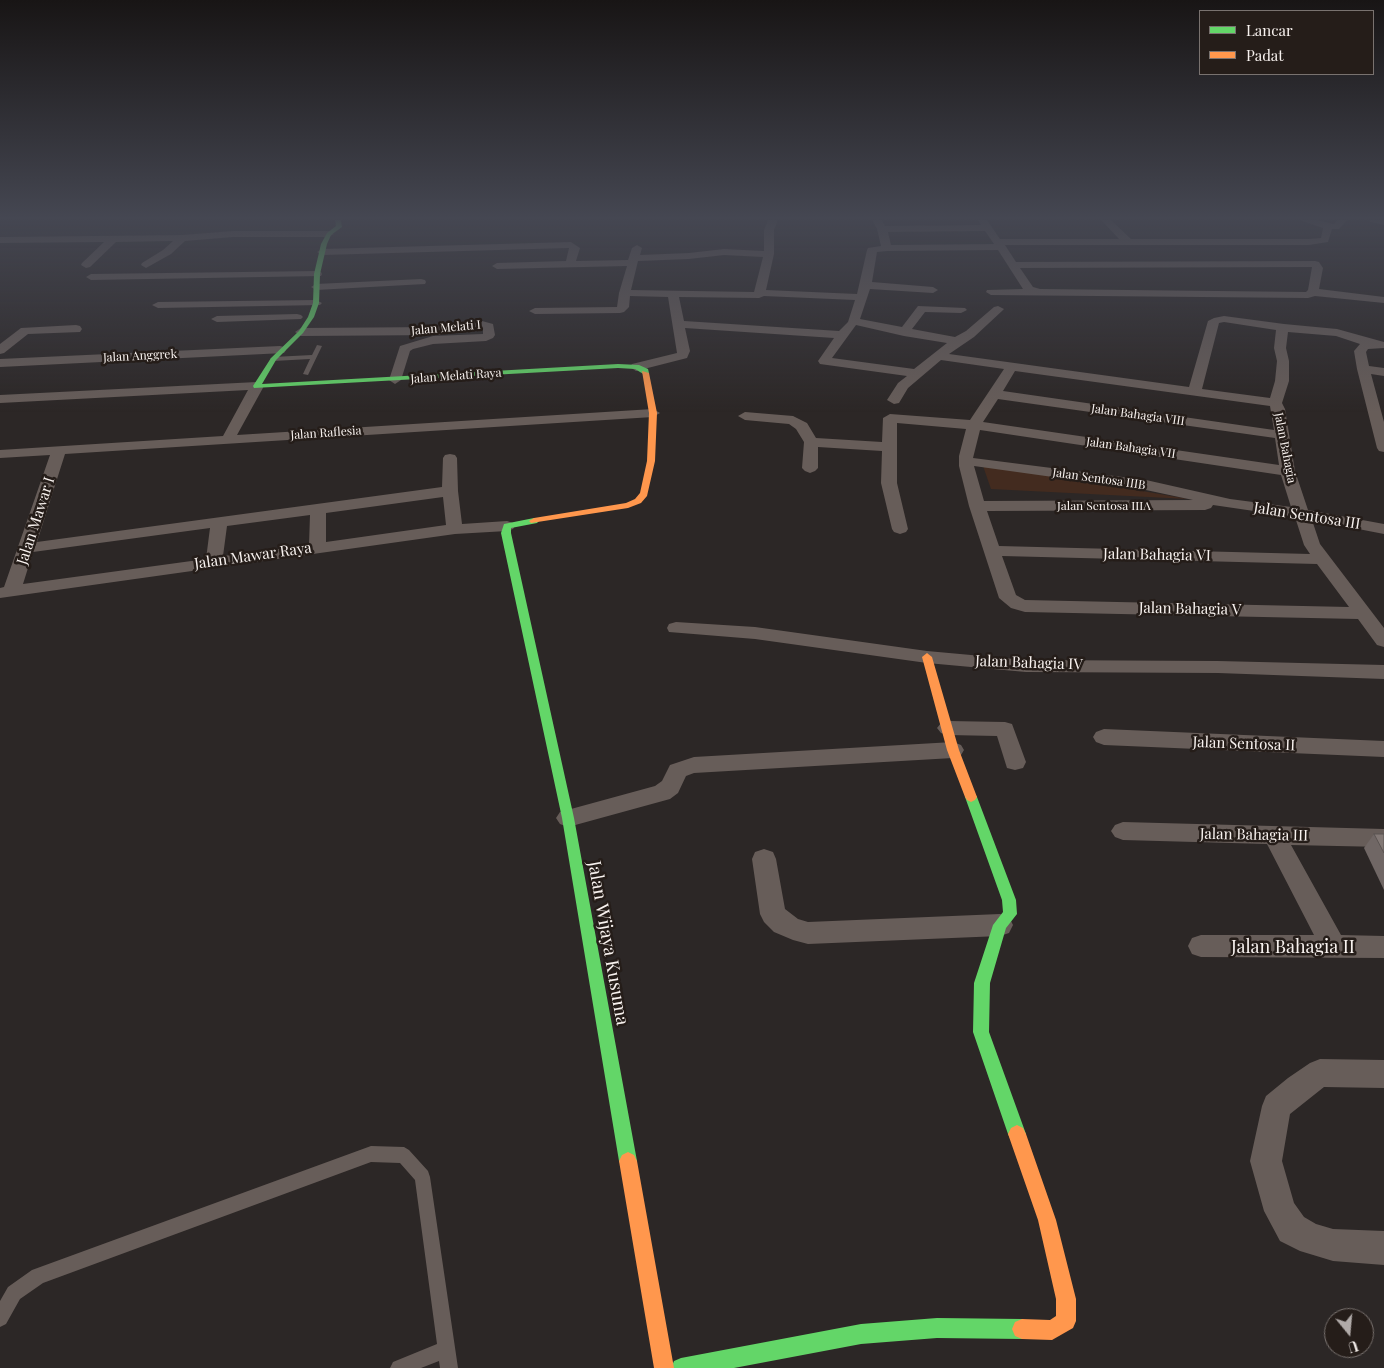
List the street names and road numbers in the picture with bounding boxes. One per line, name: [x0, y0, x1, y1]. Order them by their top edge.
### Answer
street label: Jalan Melati I: [411, 318, 481, 338]
street label: Jalan Anggrek: [103, 347, 177, 365]
street label: Jalan Melati Raya: [410, 366, 502, 386]
street label: Jalan Bahagia VIII: [1090, 401, 1186, 429]
street label: Jalan Bahagia: [1271, 412, 1299, 484]
street label: Jalan Raflesia: [290, 423, 362, 443]
street label: Jalan Bahagia VII: [1085, 435, 1177, 461]
street label: Jalan Sentosa IIIB: [1052, 465, 1146, 493]
street label: Jalan Mawar I: [13, 475, 59, 567]
street label: Jalan Sentosa IIIA: [1057, 499, 1151, 513]
street label: Jalan Sentosa III: [1252, 499, 1362, 533]
street label: Jalan Mawar Raya: [193, 539, 313, 573]
street label: Jalan Bahagia VI: [1103, 545, 1211, 565]
street label: Jalan Bahagia V: [1139, 599, 1241, 619]
street label: Jalan Bahagia IV: [975, 652, 1083, 674]
street label: Jalan Sentosa II: [1192, 733, 1296, 755]
street label: Jalan Bahagia III: [1200, 825, 1308, 845]
street label: Jalan Wijaya Kusuma: [583, 859, 633, 1027]
street label: Jalan Bahagia II: [1231, 936, 1355, 958]

